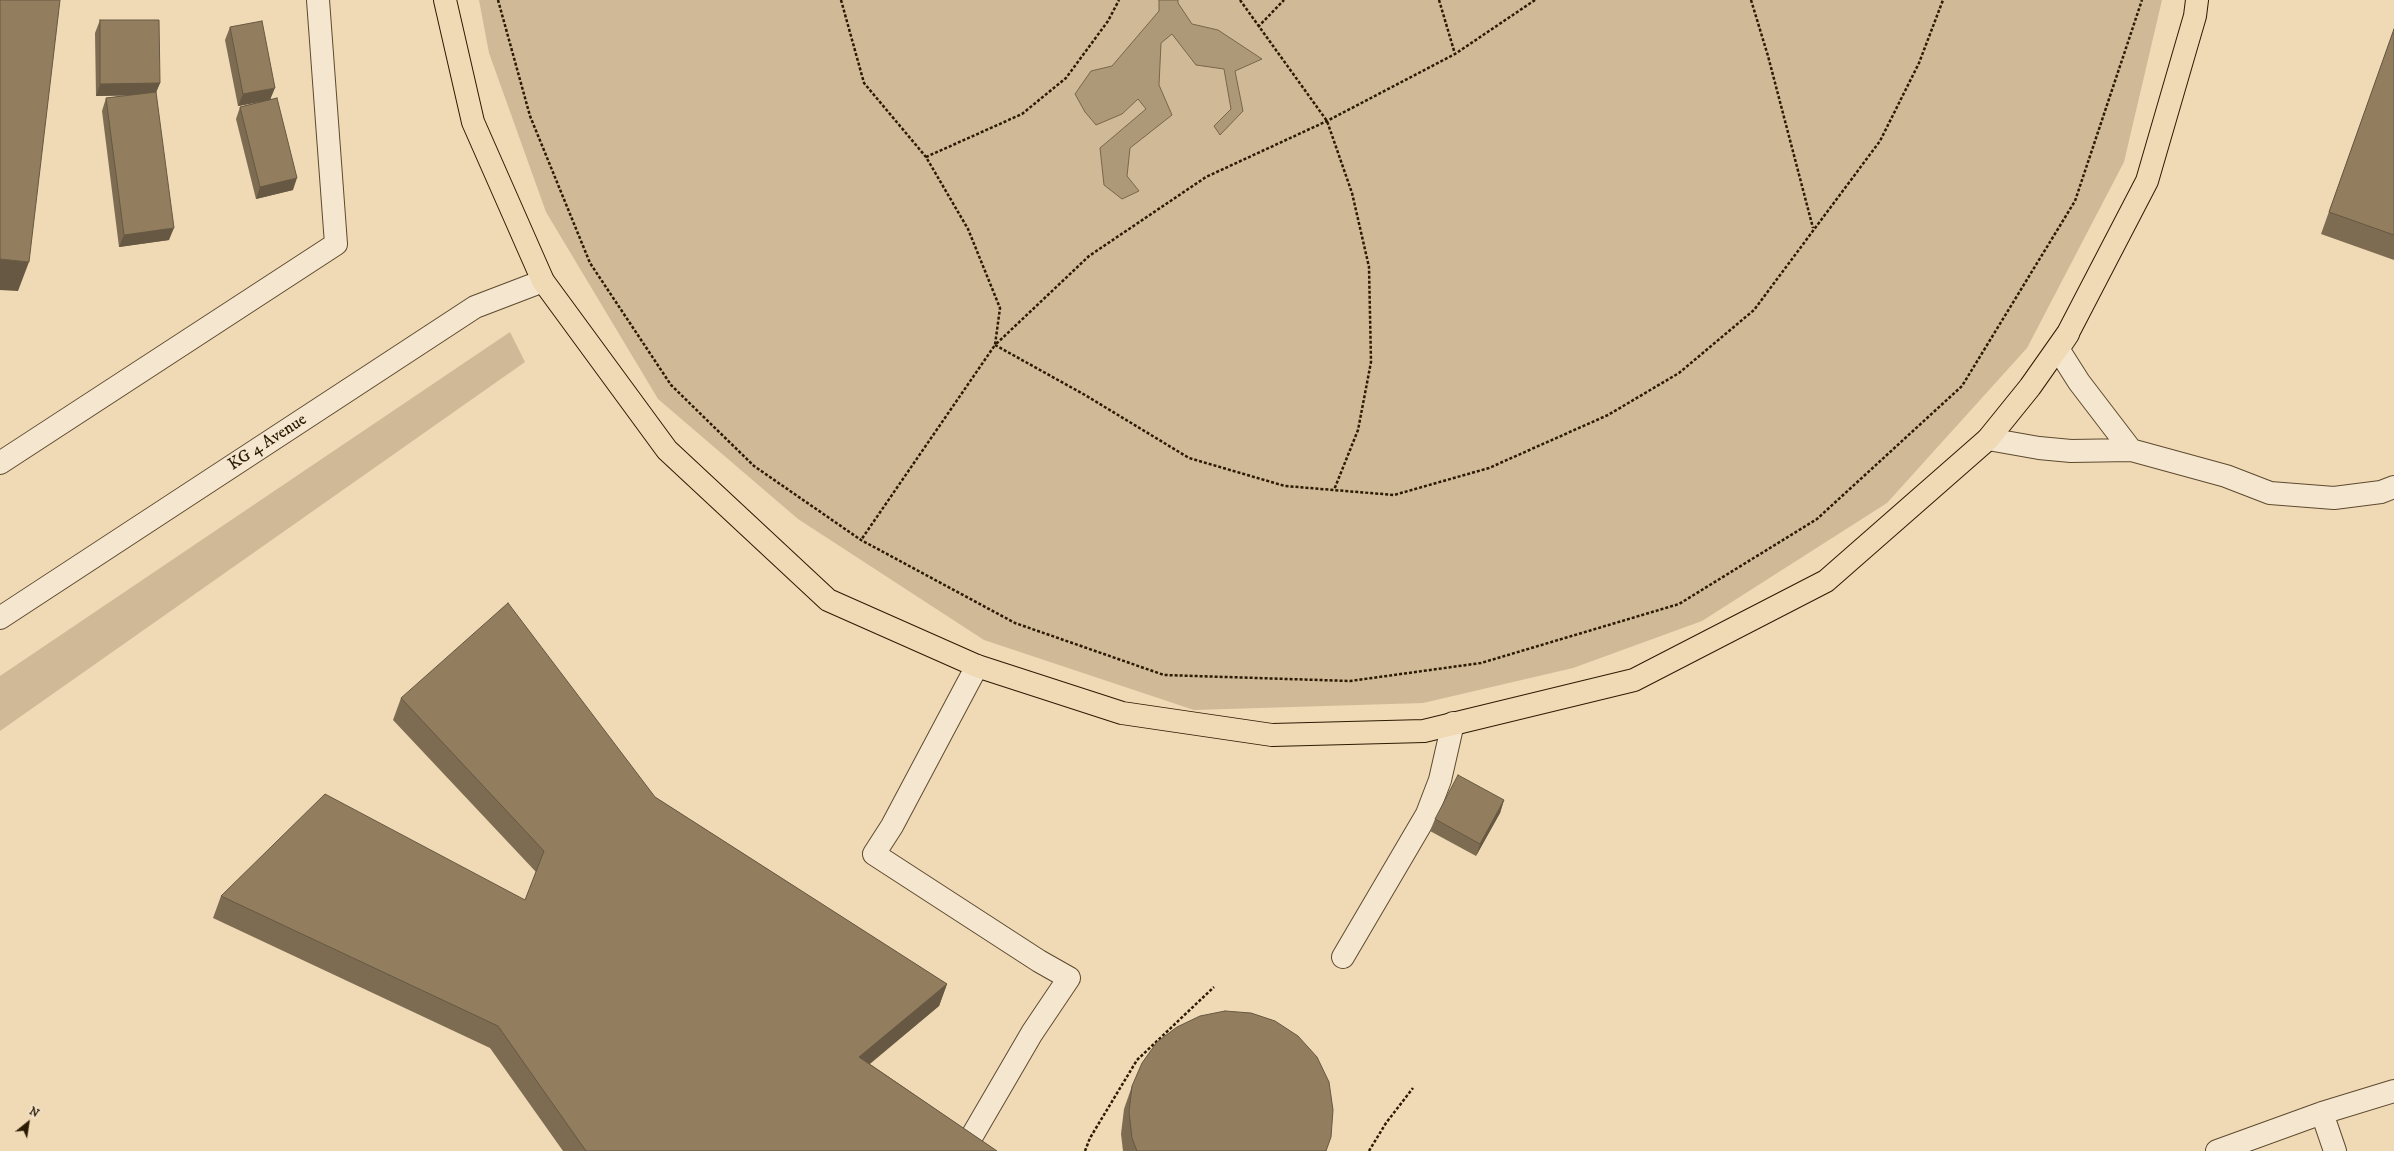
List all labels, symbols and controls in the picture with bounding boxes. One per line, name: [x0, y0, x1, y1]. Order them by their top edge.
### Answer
street label: KG 4 Avenue: [225, 410, 311, 476]
north arrow: [8, 1103, 48, 1143]
text: N: [27, 1104, 41, 1121]

